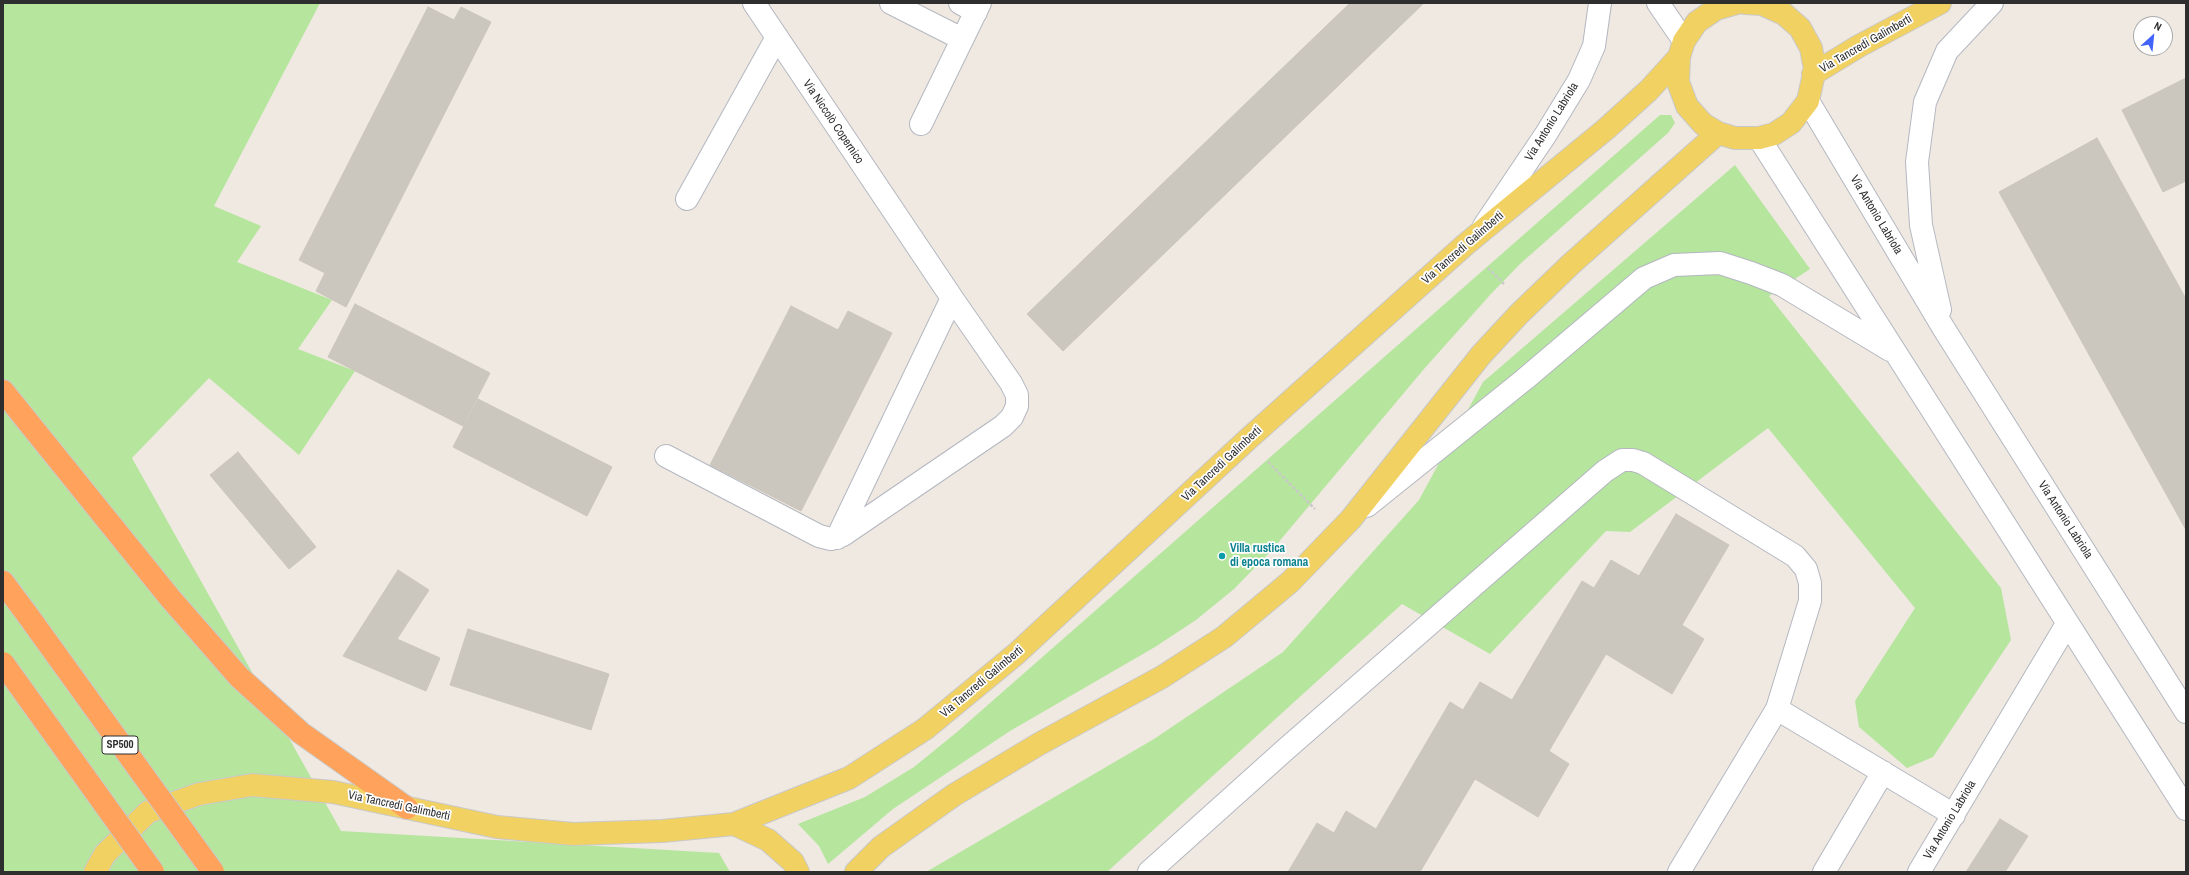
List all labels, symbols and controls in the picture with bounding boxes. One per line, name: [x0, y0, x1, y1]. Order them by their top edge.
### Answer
street label: Via Tancredi Galimberti: [1817, 12, 1915, 76]
north arrow: [2133, 16, 2173, 56]
text: N: [2152, 18, 2164, 34]
street label: Via Niccolò Copernico: [800, 77, 866, 167]
street label: Via Antonio Labriola: [1522, 80, 1582, 164]
street label: Via Antonio Labriola: [1847, 173, 1905, 257]
street label: Via Tancredi Galimberti: [1419, 208, 1507, 288]
street label: Via Tancredi Galimberti: [1179, 423, 1265, 505]
street label: Via Antonio Labriola: [2035, 479, 2095, 561]
place label: Villa rustica di epoca romana: [1230, 542, 1308, 570]
marker: Villa rustica di epoca romana: [1217, 551, 1227, 561]
street label: Via Tancredi Galimberti: [938, 643, 1026, 721]
road number: SP500: [102, 736, 138, 754]
street label: Via Antonio Labriola: [1921, 778, 1979, 862]
street label: Via Tancredi Galimberti: [347, 788, 451, 824]

